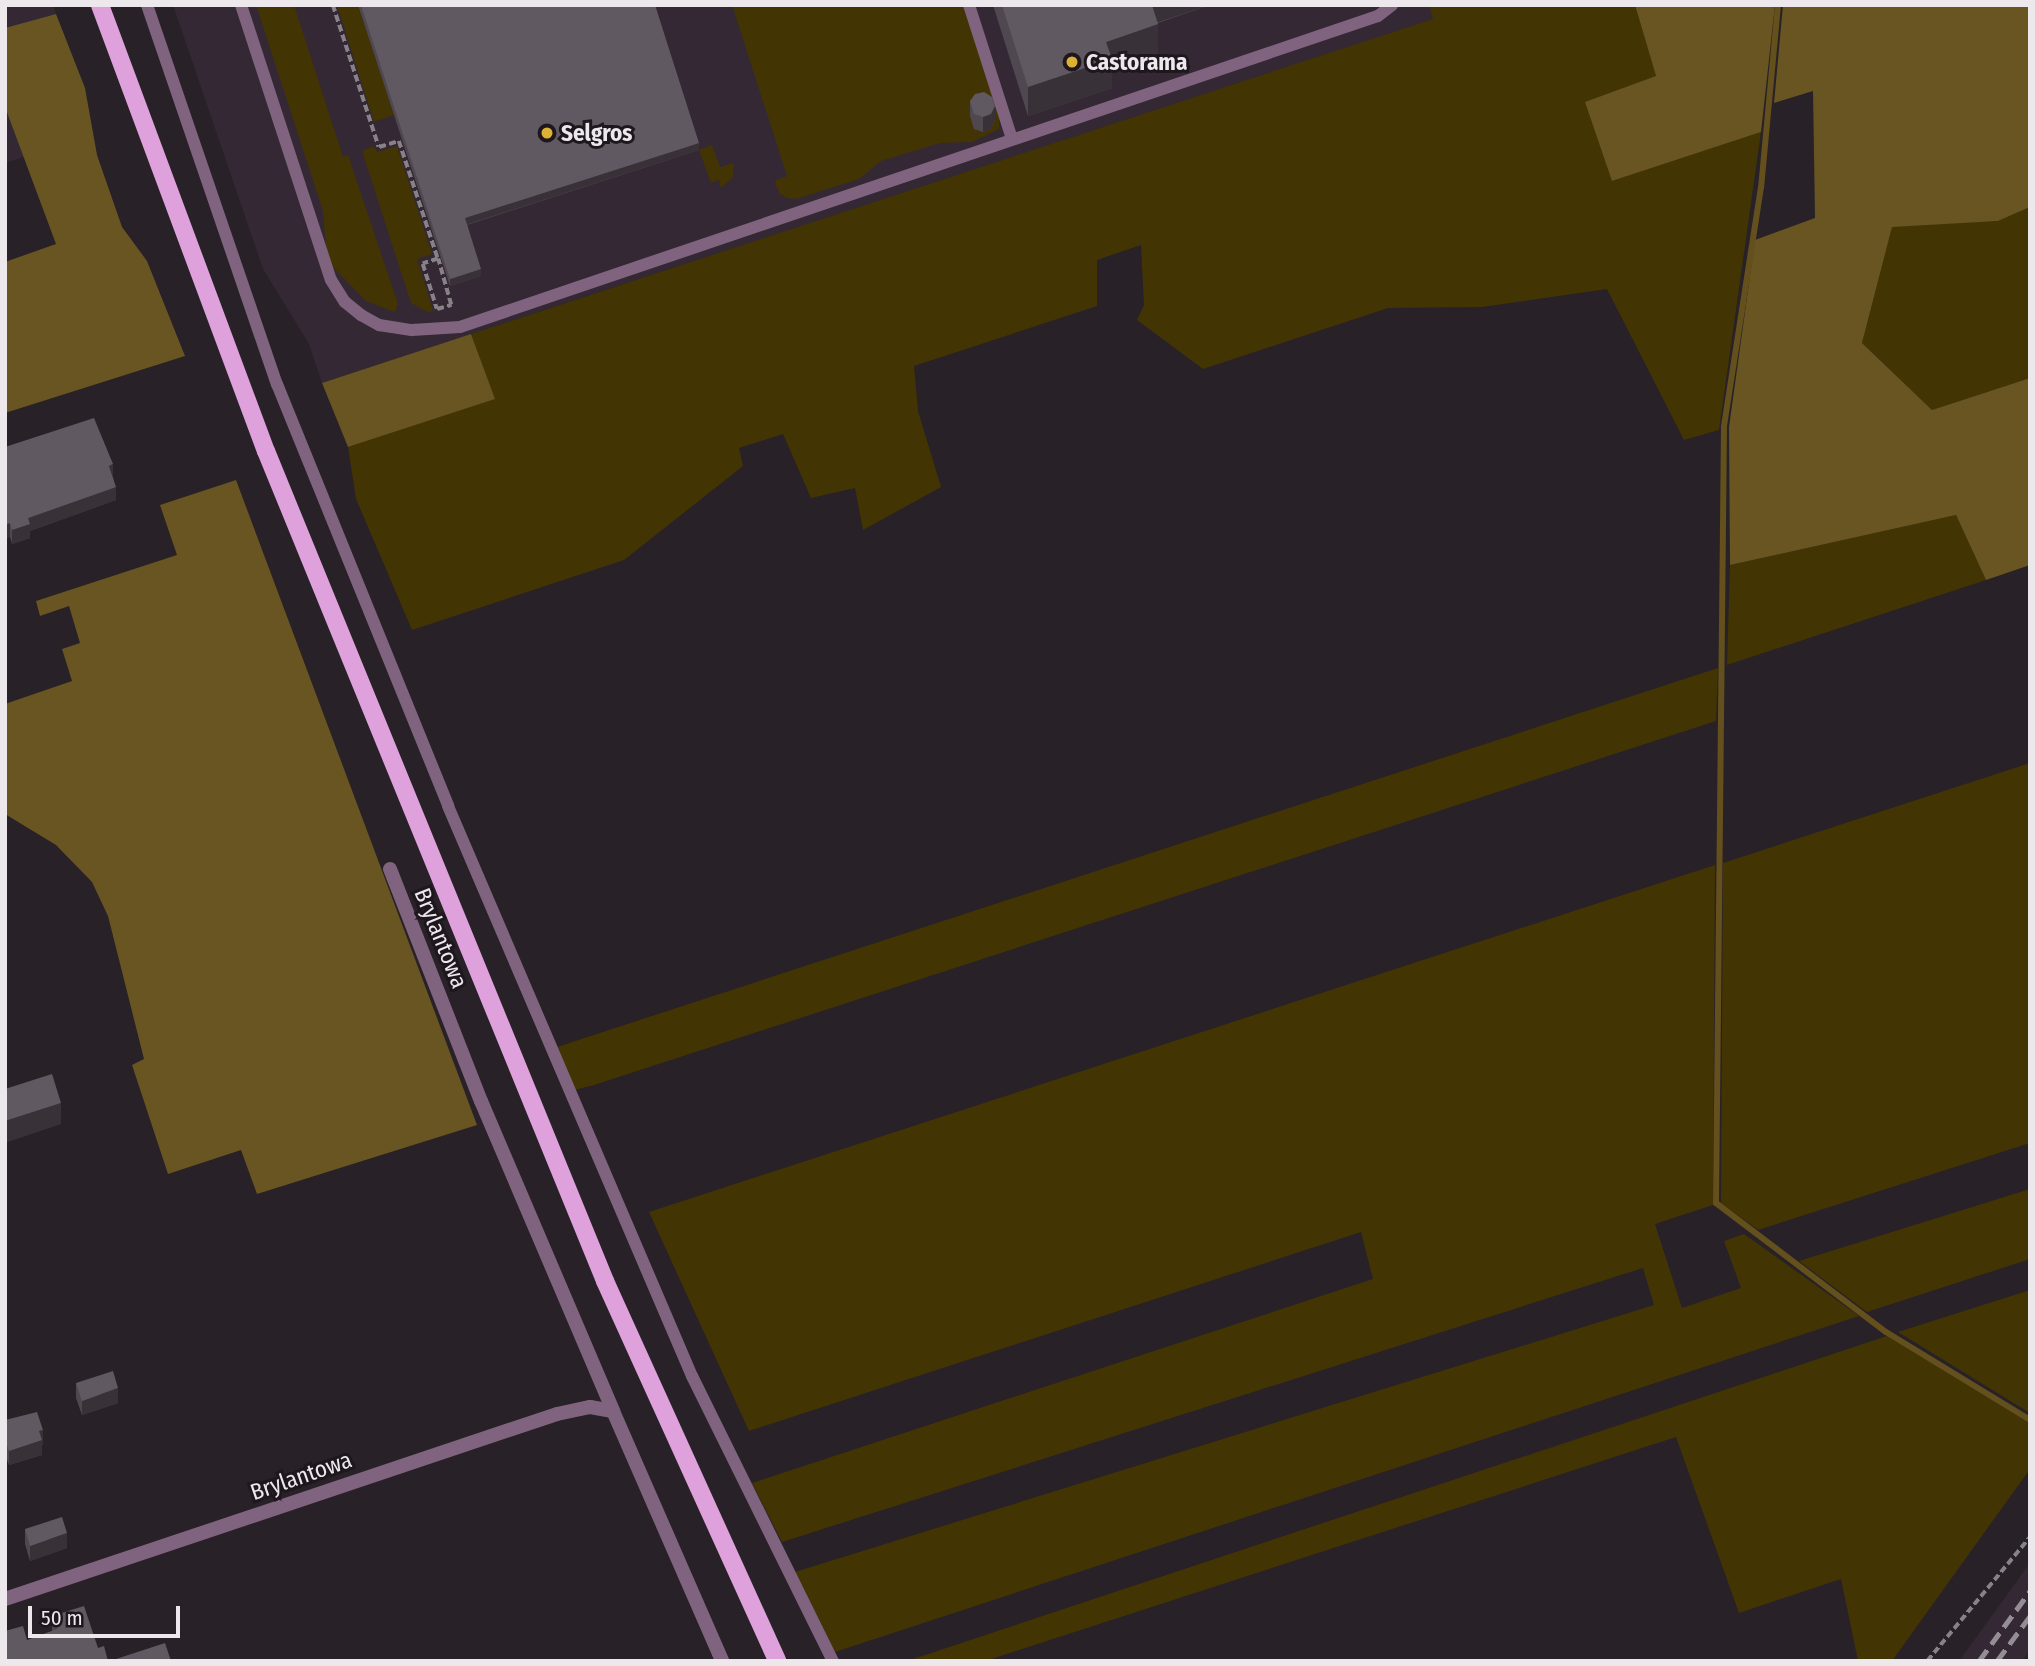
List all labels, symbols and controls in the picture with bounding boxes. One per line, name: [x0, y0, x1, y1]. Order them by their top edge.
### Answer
place label: Castorama: [1086, 48, 1187, 76]
marker: Castorama: [1064, 54, 1080, 70]
place label: Selgros: [561, 119, 632, 147]
marker: Selgros: [539, 125, 555, 141]
street label: Brylantowa: [408, 884, 474, 992]
street label: Brylantowa: [247, 1446, 355, 1506]
scale bar: [32, 1592, 184, 1636]
text: 50 m: [41, 1605, 83, 1631]

